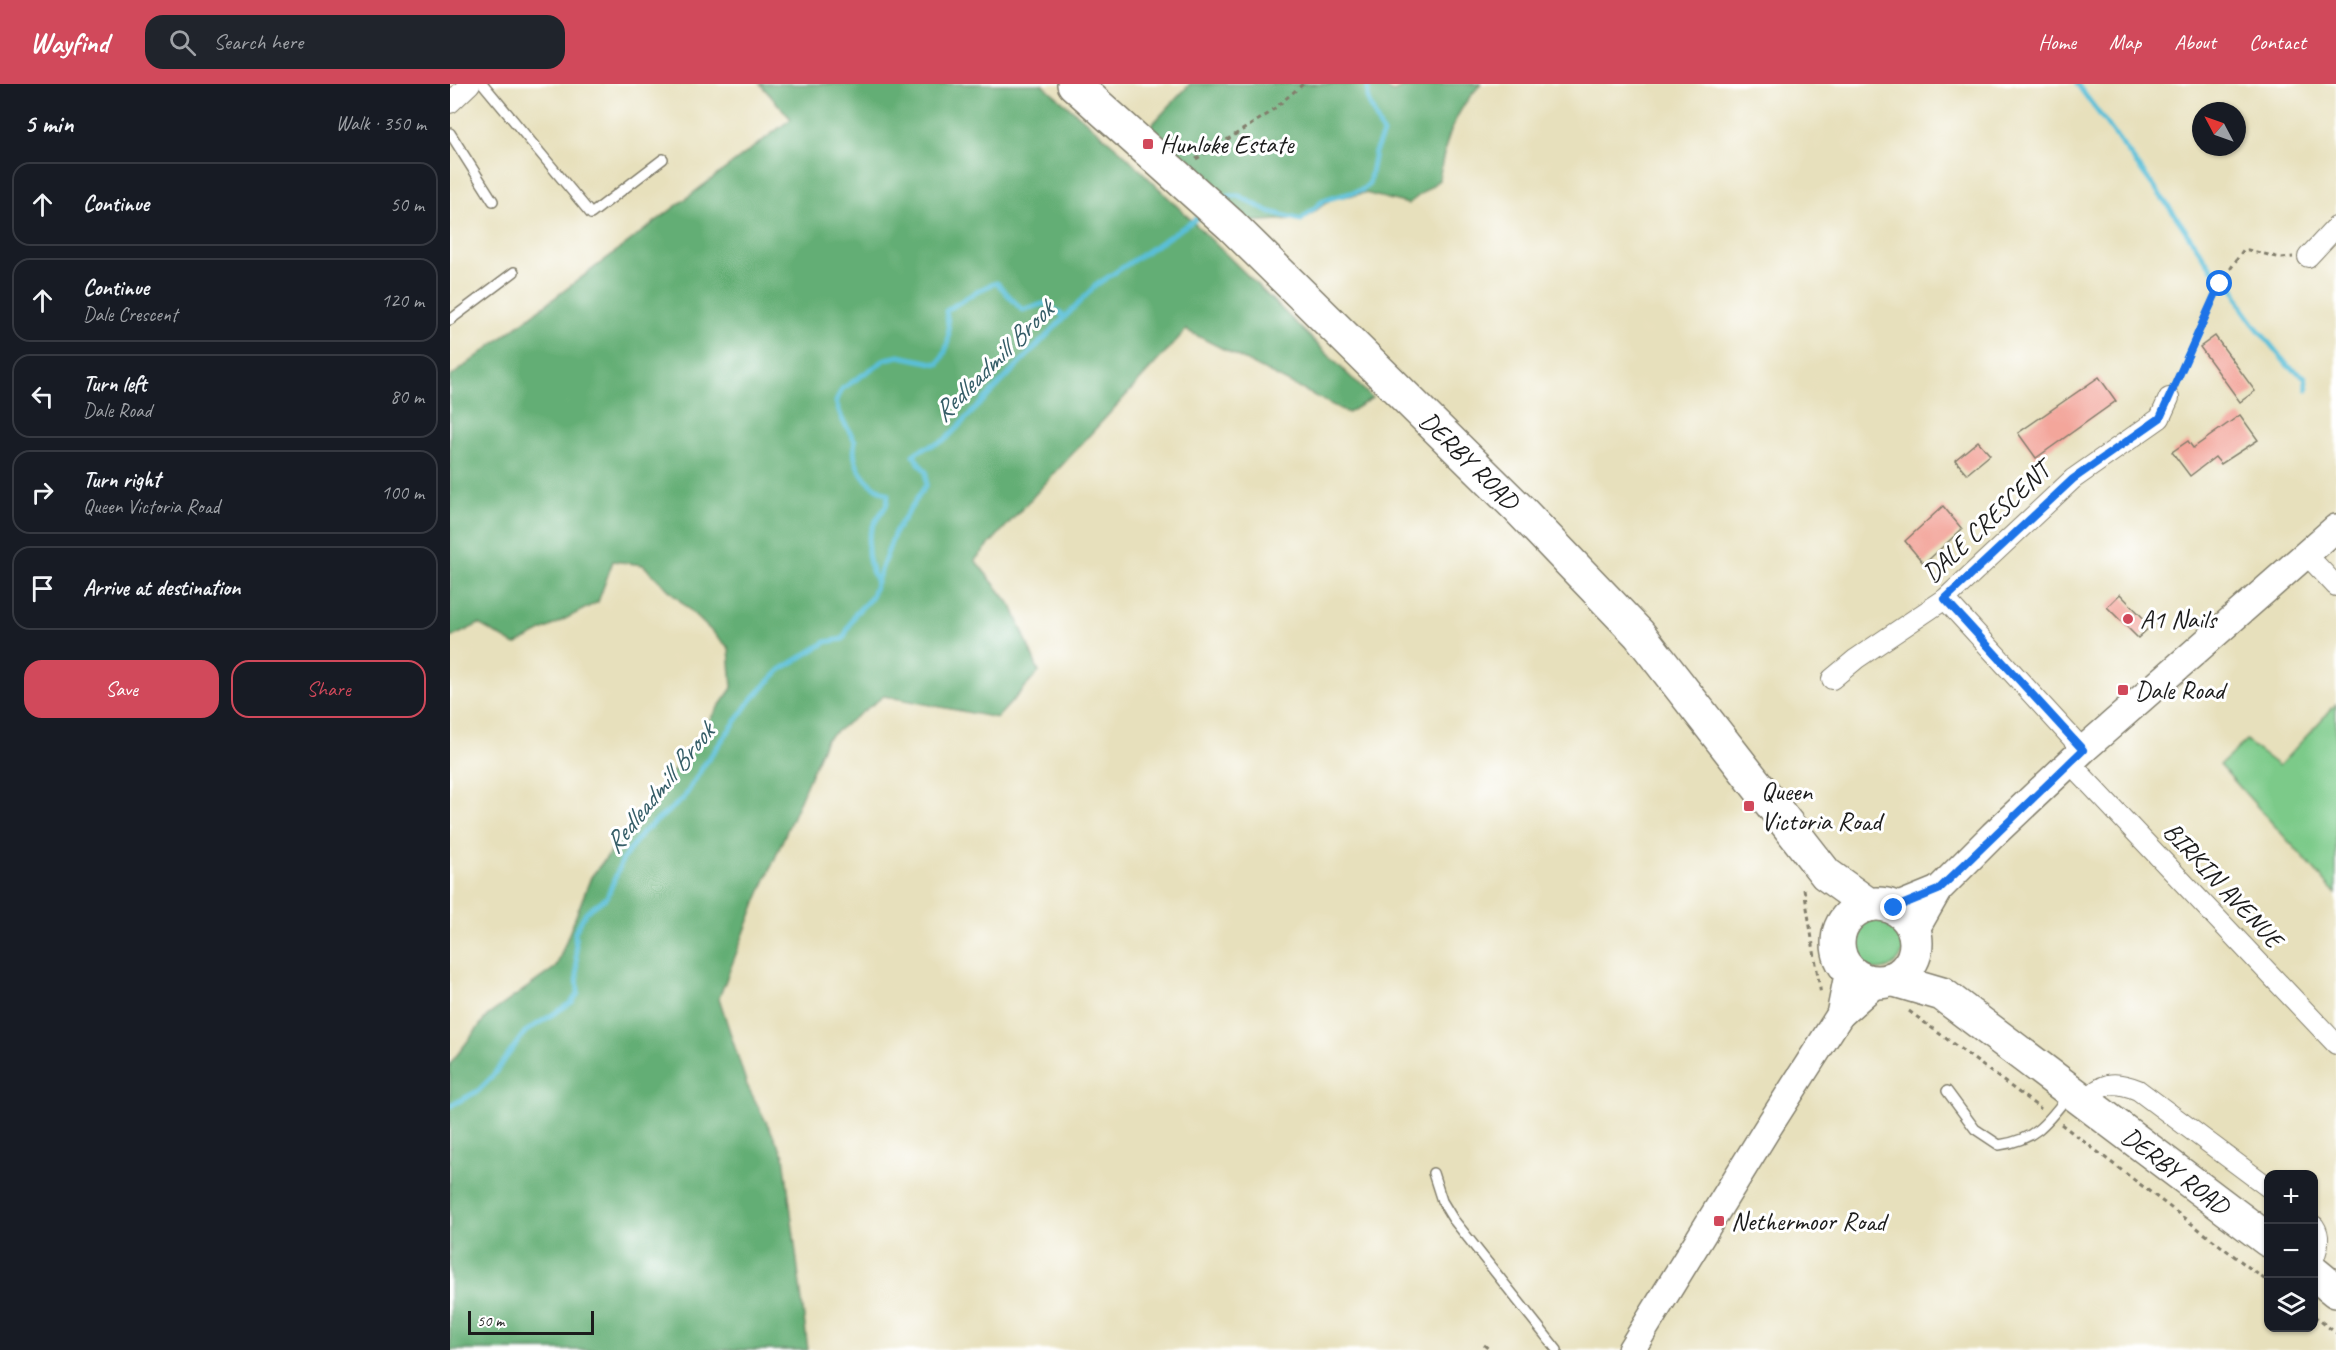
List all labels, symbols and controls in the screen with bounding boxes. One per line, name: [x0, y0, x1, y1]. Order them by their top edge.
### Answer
search box: [145, 15, 565, 69]
text: Wayfind: [30, 25, 109, 60]
icon: search: [166, 26, 199, 59]
text: Search here: [214, 28, 303, 56]
text: Home: [2038, 29, 2076, 55]
text: Map: [2109, 29, 2141, 55]
text: About: [2174, 29, 2216, 55]
text: Contact: [2249, 29, 2306, 55]
north arrow: [2192, 102, 2246, 156]
text: 5 min: [24, 107, 73, 140]
text: Walk · 350 m: [336, 111, 426, 136]
place label: Hunloke Estate: [1160, 128, 1295, 161]
marker: Hunloke Estate: [1141, 137, 1155, 151]
icon: ahead: [26, 188, 59, 221]
text: Continue: [83, 190, 149, 218]
text: 50 m: [390, 192, 424, 217]
route start: [2206, 270, 2232, 296]
text: Continue: [83, 274, 149, 302]
icon: ahead: [26, 284, 59, 317]
text: 120 m: [381, 288, 424, 313]
water label: Redleadmill Brook: [925, 290, 1064, 429]
text: Dale Crescent: [83, 302, 177, 327]
text: Turn left: [83, 370, 147, 398]
icon: left: [26, 380, 59, 413]
text: 80 m: [390, 384, 424, 409]
text: Dale Road: [83, 398, 152, 423]
street label: DERBY ROAD: [1413, 404, 1528, 518]
street label: DALE CRESCENT: [1915, 450, 2061, 589]
text: Turn right: [83, 466, 160, 494]
icon: right: [26, 476, 59, 509]
text: 100 m: [381, 480, 424, 505]
text: Queen Victoria Road: [83, 494, 220, 519]
icon: arrive: [26, 572, 59, 605]
text: Arrive at destination: [83, 574, 240, 602]
place label: A1 Nails: [2140, 603, 2218, 636]
marker: A1 Nails: [2121, 612, 2135, 626]
button: Save: [24, 660, 219, 718]
button: Share: [231, 660, 426, 718]
place label: Dale Road: [2135, 674, 2228, 707]
marker: Dale Road: [2116, 683, 2130, 697]
water label: Redleadmill Brook: [596, 713, 724, 860]
place label: Queen Victoria Road: [1761, 775, 1885, 838]
marker: Queen Victoria Road: [1742, 799, 1756, 813]
street label: BIRKIN AVENUE: [2156, 815, 2292, 958]
route end: [1880, 894, 1906, 920]
street label: DERBY ROAD: [2115, 1119, 2238, 1223]
map controls: [2264, 1170, 2318, 1332]
button: +: [2264, 1170, 2318, 1224]
place label: Nethermoor Road: [1731, 1205, 1890, 1238]
marker: Nethermoor Road: [1712, 1214, 1726, 1228]
button: −: [2264, 1224, 2318, 1278]
button: layers: [2264, 1278, 2318, 1332]
scale bar: [468, 1308, 594, 1336]
text: 50 m: [477, 1311, 504, 1331]

